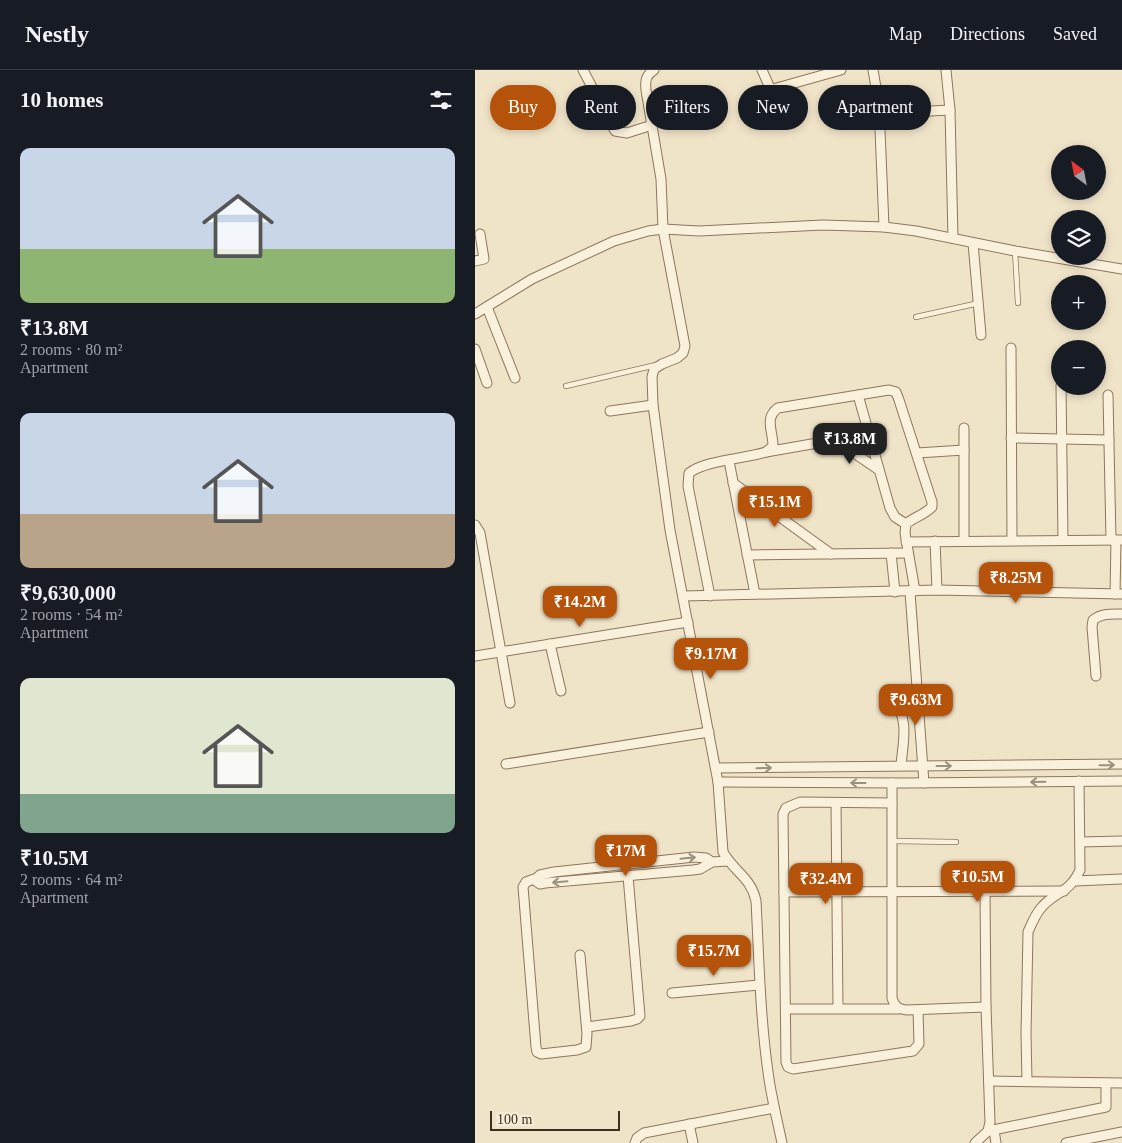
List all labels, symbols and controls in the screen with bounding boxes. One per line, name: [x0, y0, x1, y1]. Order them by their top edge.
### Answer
text: Nestly: [25, 21, 89, 47]
text: Map: [889, 24, 922, 44]
text: Directions: [950, 24, 1025, 44]
text: Saved: [1053, 24, 1097, 44]
chip: Buy: [490, 85, 556, 130]
chip: Rent: [566, 85, 636, 130]
chip: Filters: [646, 85, 728, 130]
chip: New: [738, 85, 808, 130]
chip: Apartment: [818, 85, 931, 130]
icon: filters: [427, 86, 455, 114]
text: 10 homes: [20, 88, 103, 112]
north arrow: [1051, 145, 1106, 200]
map controls: [1051, 145, 1106, 395]
icon: home: [193, 181, 283, 271]
button: layers: [1051, 210, 1106, 265]
button: +: [1051, 275, 1106, 330]
text: ₹13.8M: [20, 316, 89, 340]
button: −: [1051, 340, 1106, 395]
text: 2 rooms · 80 m²: [20, 341, 123, 358]
text: Apartment: [20, 359, 88, 376]
pin: ₹13.8M: [809, 422, 891, 465]
text: ₹13.8M: [824, 430, 876, 447]
icon: home: [193, 446, 283, 536]
pin: ₹15.1M: [734, 486, 816, 528]
text: ₹15.1M: [749, 493, 801, 510]
pin: ₹8.25M: [975, 562, 1057, 604]
text: ₹8.25M: [990, 569, 1042, 586]
text: ₹9,630,000: [20, 581, 116, 605]
pin: ₹14.2M: [539, 586, 621, 628]
text: ₹14.2M: [554, 593, 606, 610]
text: 2 rooms · 54 m²: [20, 606, 123, 623]
text: Apartment: [20, 624, 88, 641]
pin: ₹9.17M: [670, 638, 752, 680]
text: ₹9.17M: [685, 645, 737, 662]
pin: ₹9.63M: [875, 684, 957, 726]
text: ₹9.63M: [890, 691, 942, 708]
icon: home: [193, 711, 283, 801]
one-way arrow: [1098, 760, 1115, 770]
one-way arrow: [936, 761, 952, 771]
one-way arrow: [756, 763, 772, 772]
one-way arrow: [1031, 777, 1047, 787]
one-way arrow: [851, 778, 867, 788]
pin: ₹17M: [596, 834, 656, 877]
text: ₹17M: [606, 842, 646, 859]
text: ₹10.5M: [20, 846, 89, 870]
one-way arrow: [680, 853, 696, 863]
pin: ₹10.5M: [937, 860, 1019, 903]
pin: ₹32.4M: [785, 862, 867, 905]
text: ₹10.5M: [952, 868, 1004, 885]
text: ₹32.4M: [800, 870, 852, 887]
text: 2 rooms · 64 m²: [20, 871, 123, 888]
one-way arrow: [553, 877, 569, 887]
text: Apartment: [20, 889, 88, 906]
pin: ₹15.7M: [673, 934, 755, 977]
text: ₹15.7M: [688, 942, 740, 959]
scale bar: [490, 1108, 620, 1131]
text: 100 m: [497, 1112, 532, 1127]

